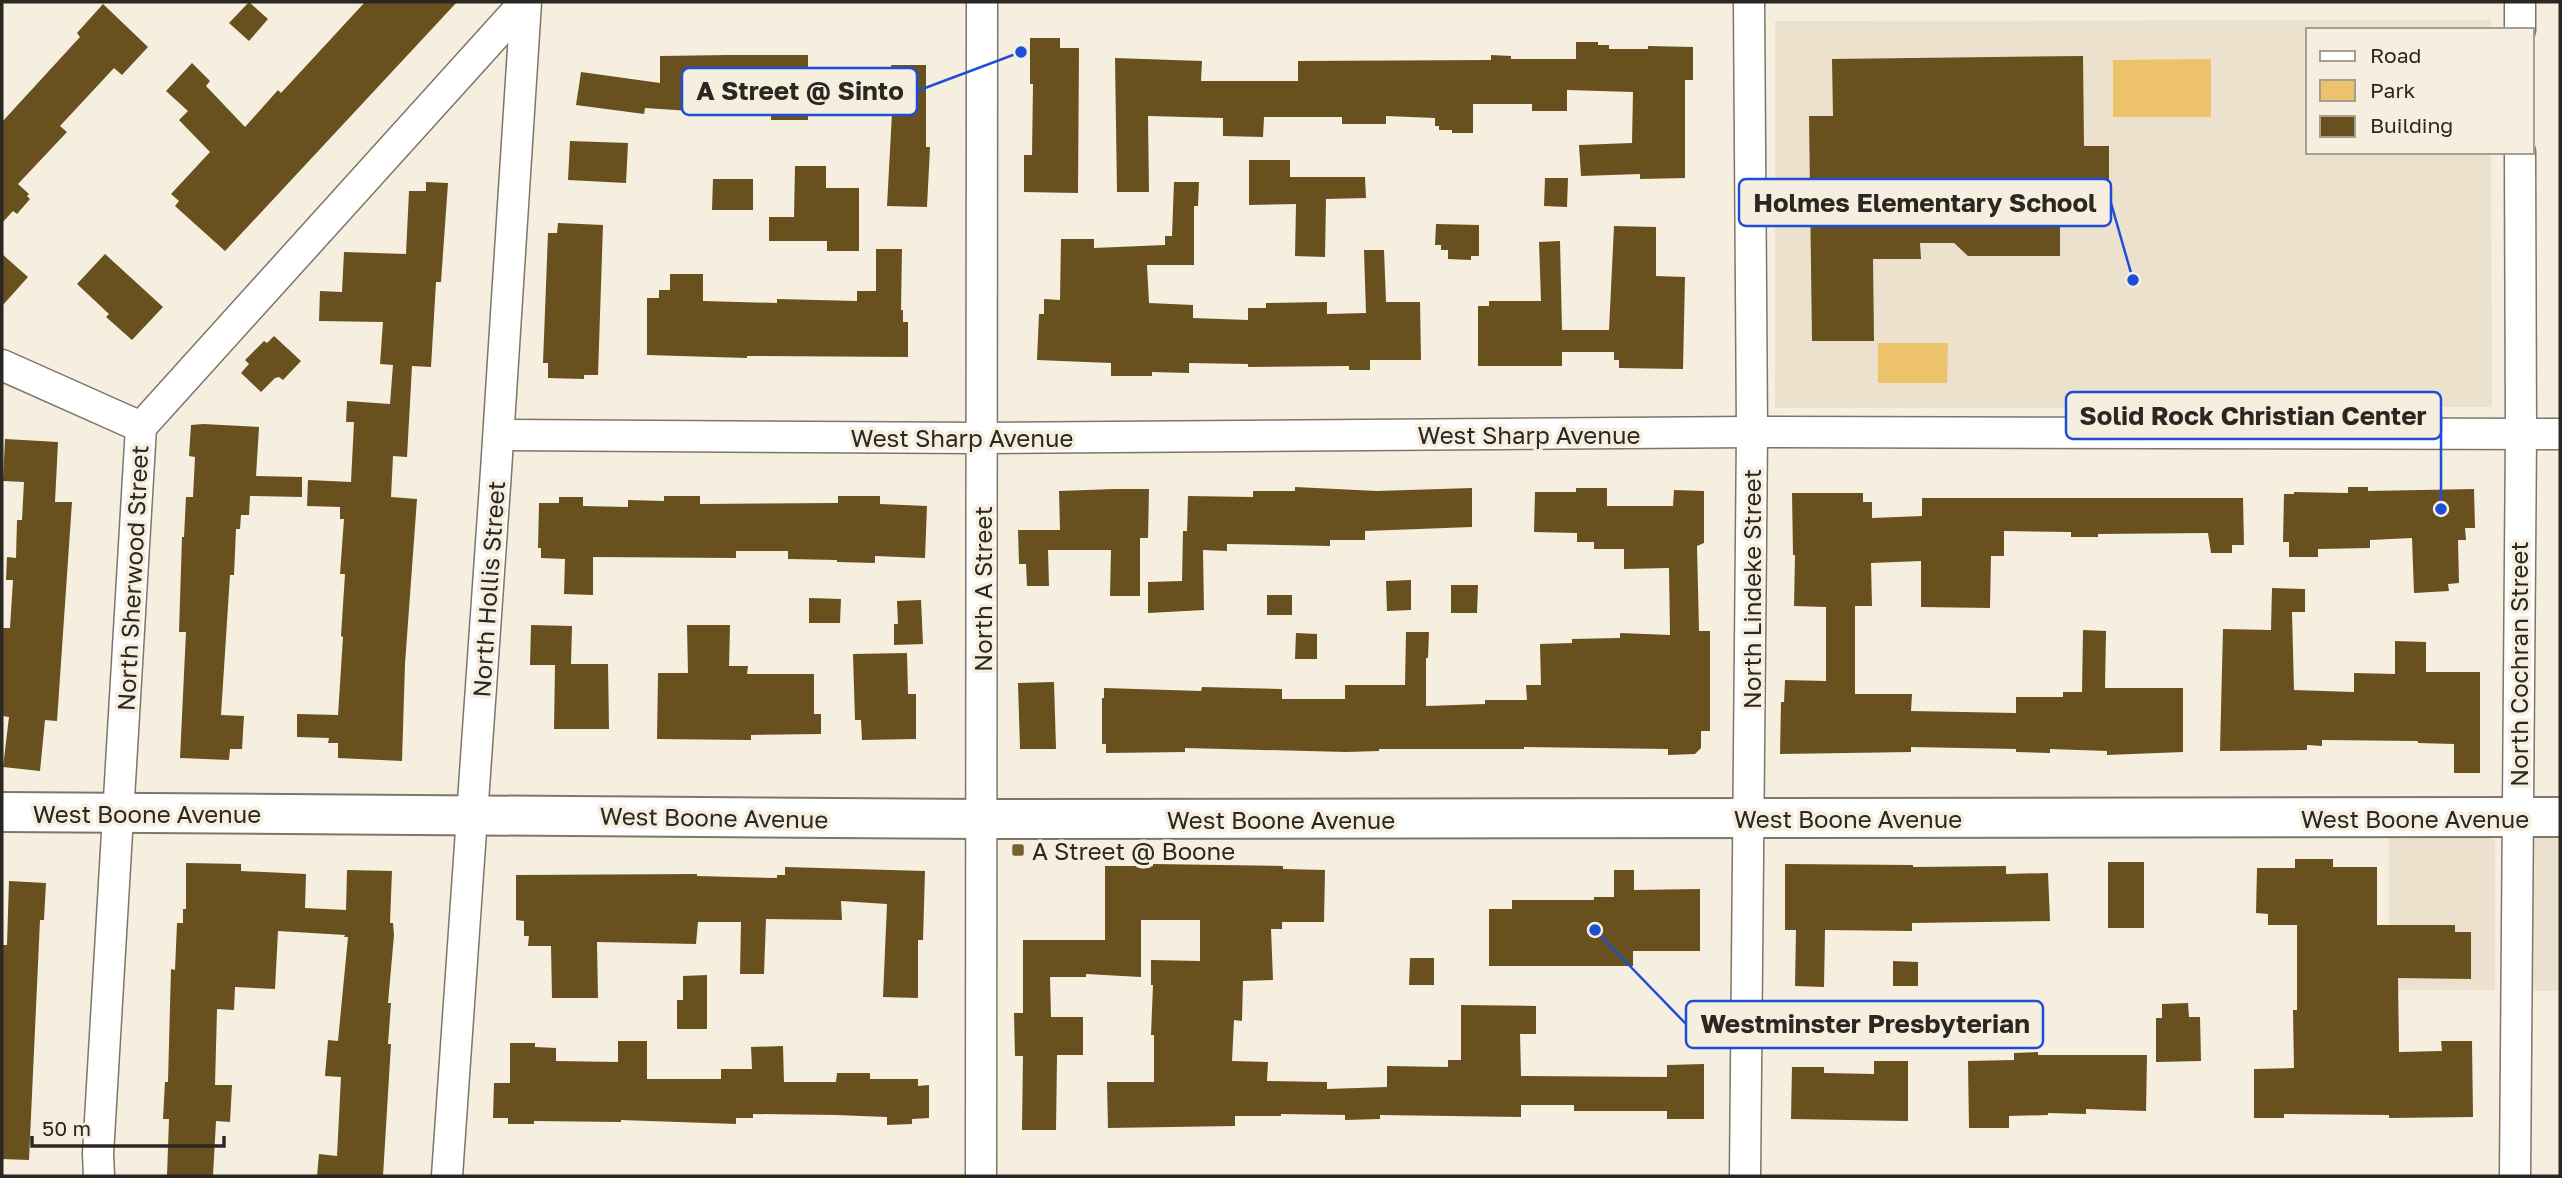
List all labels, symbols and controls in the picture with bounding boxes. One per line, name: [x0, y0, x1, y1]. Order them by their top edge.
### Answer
legend: [2306, 28, 2534, 154]
text: Road: [2370, 42, 2421, 68]
callout: A Street @ Sinto: [682, 68, 917, 115]
text: A Street @ Sinto: [696, 75, 904, 106]
text: Park: [2370, 77, 2416, 103]
text: Building: [2370, 112, 2453, 138]
callout: Holmes Elementary School: [1739, 179, 2111, 226]
text: Holmes Elementary School: [1753, 187, 2097, 218]
callout: Solid Rock Christian Center: [2066, 392, 2441, 439]
text: Solid Rock Christian Center: [2079, 400, 2427, 431]
street label: West Sharp Avenue: [1418, 420, 1640, 449]
street label: West Sharp Avenue: [851, 423, 1073, 452]
street label: North Sherwood Street: [111, 444, 153, 712]
street label: North Lindeke Street: [1737, 469, 1766, 709]
street label: North Hollis Street: [466, 480, 510, 698]
street label: North A Street: [968, 506, 997, 672]
street label: North Cochran Street: [2504, 541, 2533, 787]
street label: West Boone Avenue: [33, 799, 261, 828]
street label: West Boone Avenue: [599, 801, 829, 833]
street label: West Boone Avenue: [1734, 804, 1962, 833]
street label: West Boone Avenue: [2301, 804, 2529, 833]
street label: West Boone Avenue: [1167, 805, 1395, 834]
place label: A Street @ Boone: [1032, 836, 1235, 865]
marker: A Street @ Boone: [1010, 842, 1026, 858]
callout: Westminster Presbyterian: [1686, 1001, 2043, 1048]
text: Westminster Presbyterian: [1700, 1008, 2030, 1039]
scale bar: [32, 1104, 224, 1148]
text: 50 m: [42, 1115, 91, 1141]

